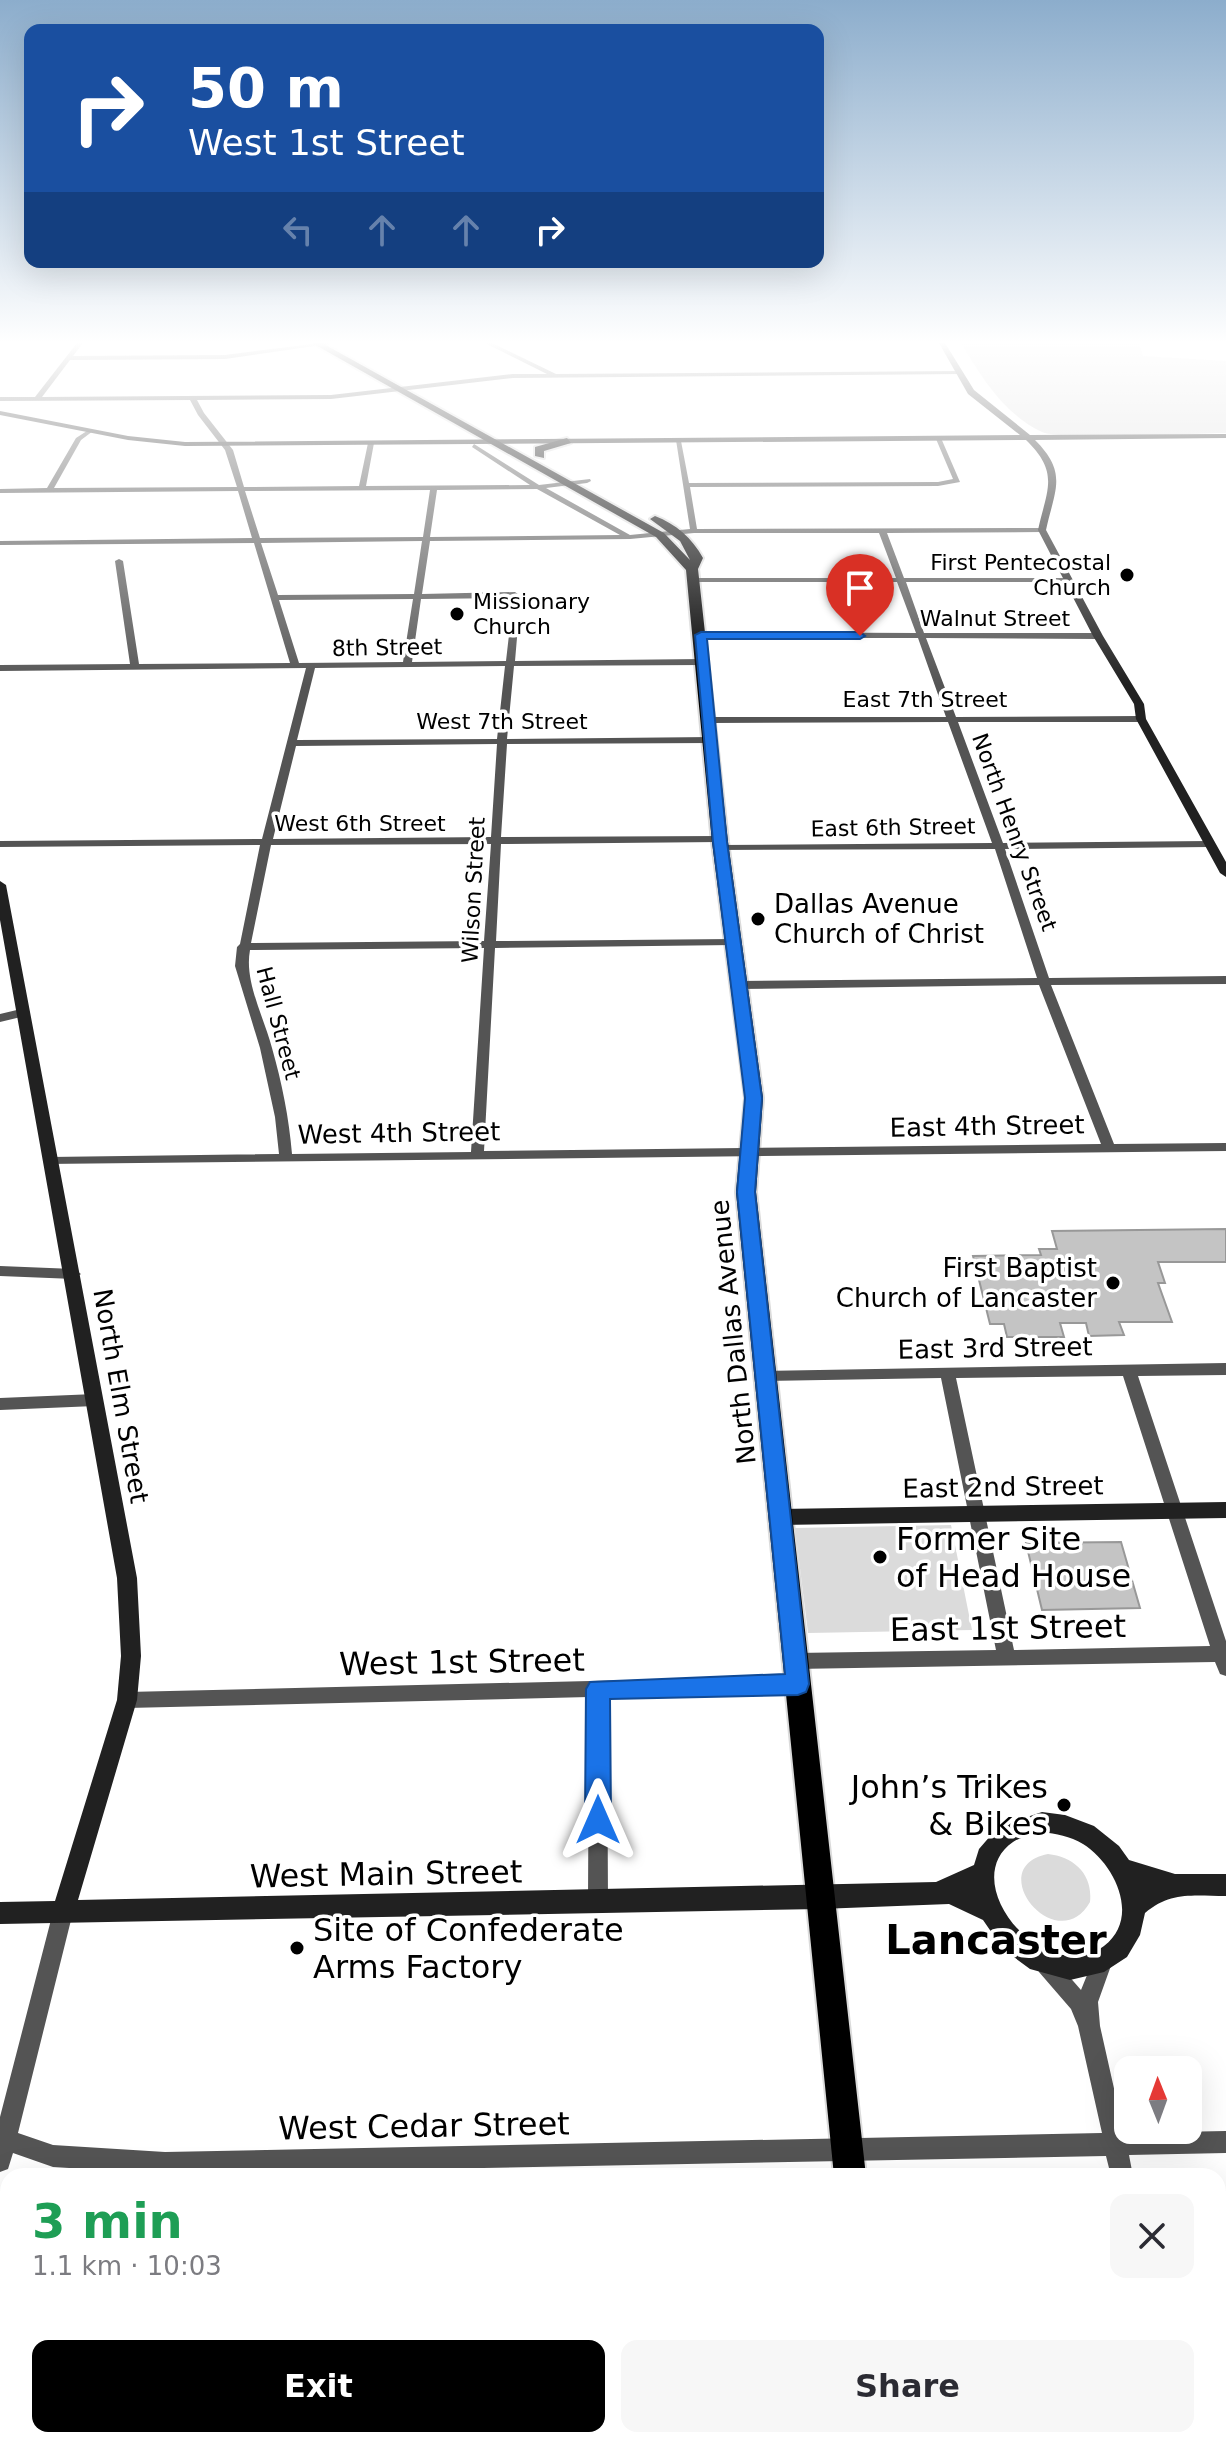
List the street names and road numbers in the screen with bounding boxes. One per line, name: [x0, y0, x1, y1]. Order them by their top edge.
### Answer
street label: Walnut Street: [920, 606, 1071, 631]
street label: 8th Street: [332, 634, 443, 661]
street label: East 7th Street: [843, 687, 1008, 712]
street label: West 7th Street: [416, 709, 588, 734]
street label: North Henry Street: [967, 730, 1062, 935]
street label: West 6th Street: [274, 811, 446, 836]
street label: East 6th Street: [810, 814, 976, 841]
street label: Wilson Street: [457, 816, 490, 964]
street label: Hall Street: [251, 964, 306, 1083]
street label: East 4th Street: [889, 1109, 1085, 1143]
street label: West 4th Street: [297, 1116, 501, 1150]
street label: North Dallas Avenue: [704, 1198, 762, 1466]
street label: North Elm Street: [87, 1286, 155, 1506]
street label: East 3rd Street: [897, 1331, 1093, 1365]
street label: East 2nd Street: [902, 1470, 1104, 1504]
street label: East 1st Street: [890, 1607, 1126, 1649]
street label: West 1st Street: [339, 1641, 585, 1683]
street label: West Main Street: [249, 1853, 523, 1895]
street label: West Cedar Street: [278, 2104, 570, 2148]

